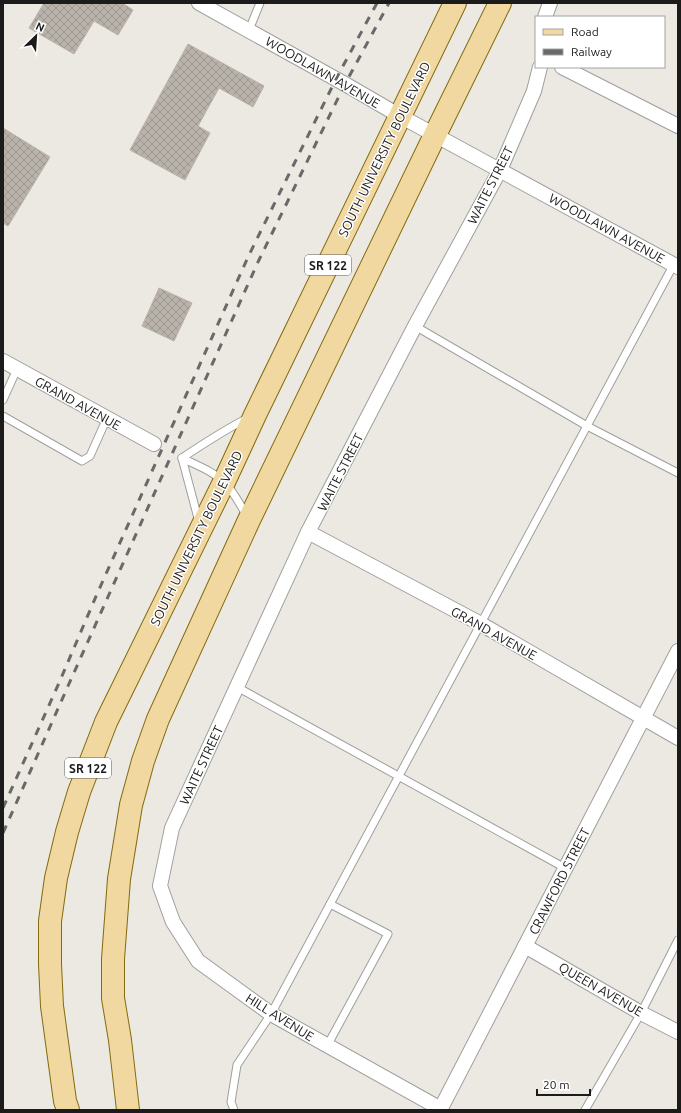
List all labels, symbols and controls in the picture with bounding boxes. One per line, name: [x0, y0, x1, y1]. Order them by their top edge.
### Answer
north arrow: [16, 16, 56, 56]
legend: [535, 16, 665, 68]
text: N: [34, 20, 46, 34]
text: Road: [571, 25, 599, 38]
street label: WOODLAWN AVENUE: [263, 34, 383, 110]
text: Railway: [571, 45, 612, 58]
street label: SOUTH UNIVERSITY BOULEVARD: [335, 59, 433, 239]
street label: WAITE STREET: [464, 144, 516, 226]
street label: WOODLAWN AVENUE: [547, 190, 667, 266]
road number: SR 122: [305, 255, 351, 275]
street label: GRAND AVENUE: [33, 374, 123, 432]
street label: WAITE STREET: [314, 431, 366, 513]
street label: SOUTH UNIVERSITY BOULEVARD: [147, 448, 245, 628]
street label: GRAND AVENUE: [449, 604, 539, 662]
street label: WAITE STREET: [177, 723, 225, 807]
road number: SR 122: [65, 758, 111, 778]
street label: CRAWFORD STREET: [526, 825, 592, 937]
street label: QUEEN AVENUE: [556, 959, 645, 1020]
street label: HILL AVENUE: [243, 991, 317, 1043]
scale bar: [537, 1071, 590, 1097]
text: 20 m: [543, 1078, 570, 1091]

